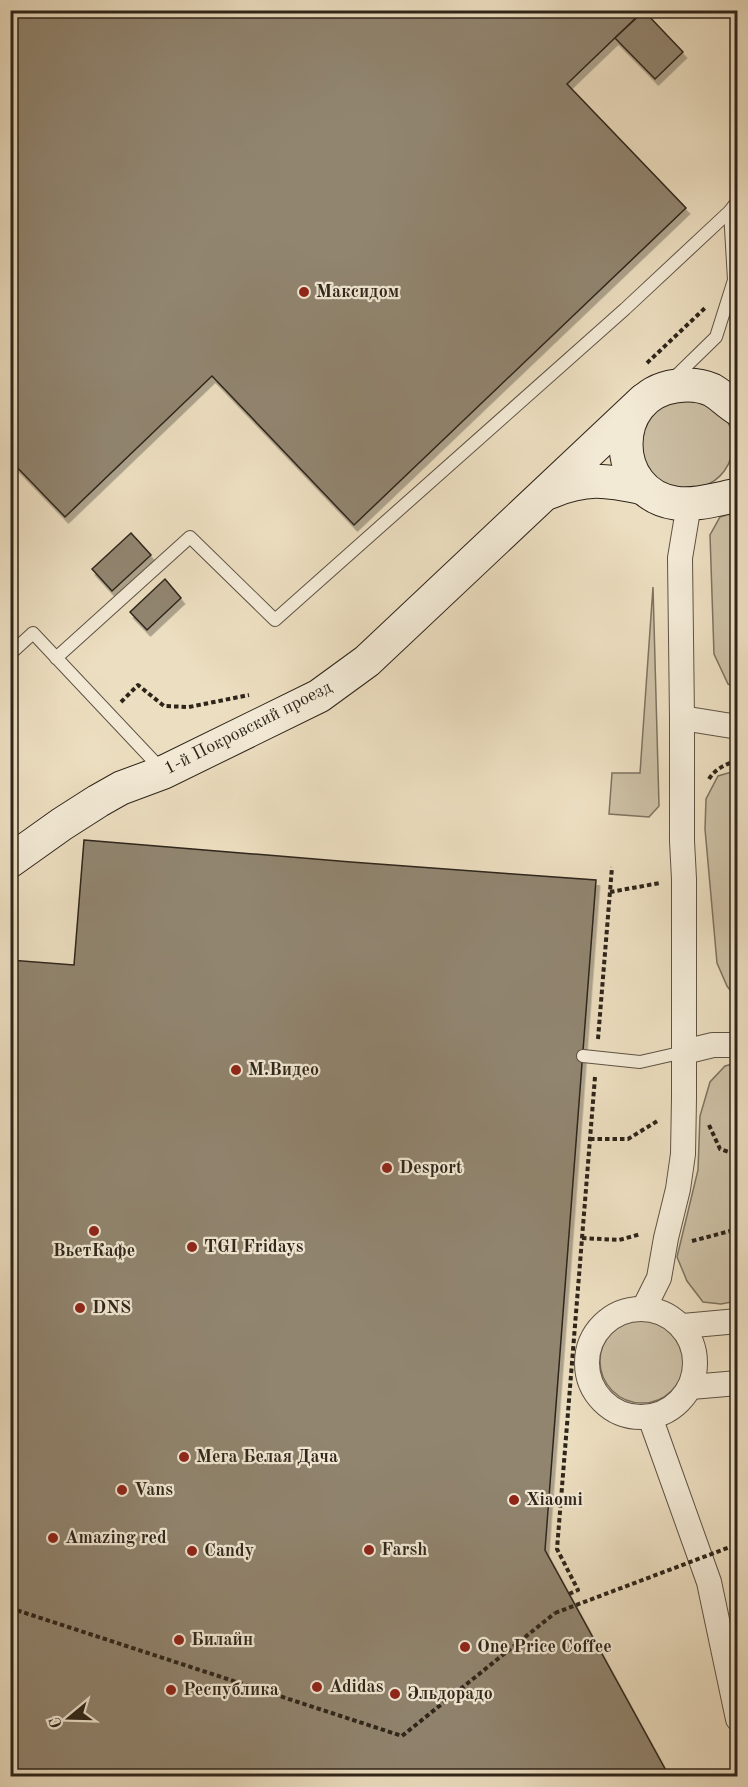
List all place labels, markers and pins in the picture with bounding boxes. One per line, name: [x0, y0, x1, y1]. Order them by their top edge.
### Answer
place label: Максидом: [316, 283, 399, 301]
marker: Максидом: [297, 285, 311, 299]
place label: М.Видео: [248, 1061, 319, 1079]
marker: М.Видео: [229, 1063, 243, 1077]
place label: Desport: [399, 1159, 463, 1177]
marker: Desport: [380, 1161, 394, 1175]
marker: ВьетКафе: [87, 1224, 101, 1238]
place label: TGI Fridays: [204, 1238, 304, 1256]
marker: TGI Fridays: [185, 1240, 199, 1254]
place label: ВьетКафе: [53, 1242, 135, 1261]
place label: DNS: [92, 1299, 131, 1317]
marker: DNS: [73, 1301, 87, 1315]
place label: Мега Белая Дача: [196, 1448, 338, 1466]
marker: Мега Белая Дача: [177, 1450, 191, 1464]
place label: Vans: [134, 1481, 173, 1499]
marker: Vans: [115, 1483, 129, 1497]
place label: Xiaomi: [526, 1491, 583, 1509]
marker: Xiaomi: [507, 1493, 521, 1507]
place label: Amazing red: [65, 1529, 167, 1547]
marker: Amazing red: [46, 1531, 60, 1545]
place label: Farsh: [381, 1541, 427, 1559]
place label: Candy: [204, 1542, 254, 1560]
marker: Farsh: [362, 1543, 376, 1557]
marker: Candy: [185, 1544, 199, 1558]
place label: Билайн: [191, 1631, 253, 1649]
marker: Билайн: [172, 1633, 186, 1647]
place label: One Price Coffee: [477, 1638, 612, 1656]
marker: One Price Coffee: [458, 1640, 472, 1654]
place label: Adidas: [329, 1678, 384, 1696]
marker: Adidas: [310, 1680, 324, 1694]
place label: Республика: [183, 1681, 279, 1699]
marker: Республика: [164, 1683, 178, 1697]
place label: Эльдорадо: [407, 1685, 493, 1703]
marker: Эльдорадо: [388, 1687, 402, 1701]

